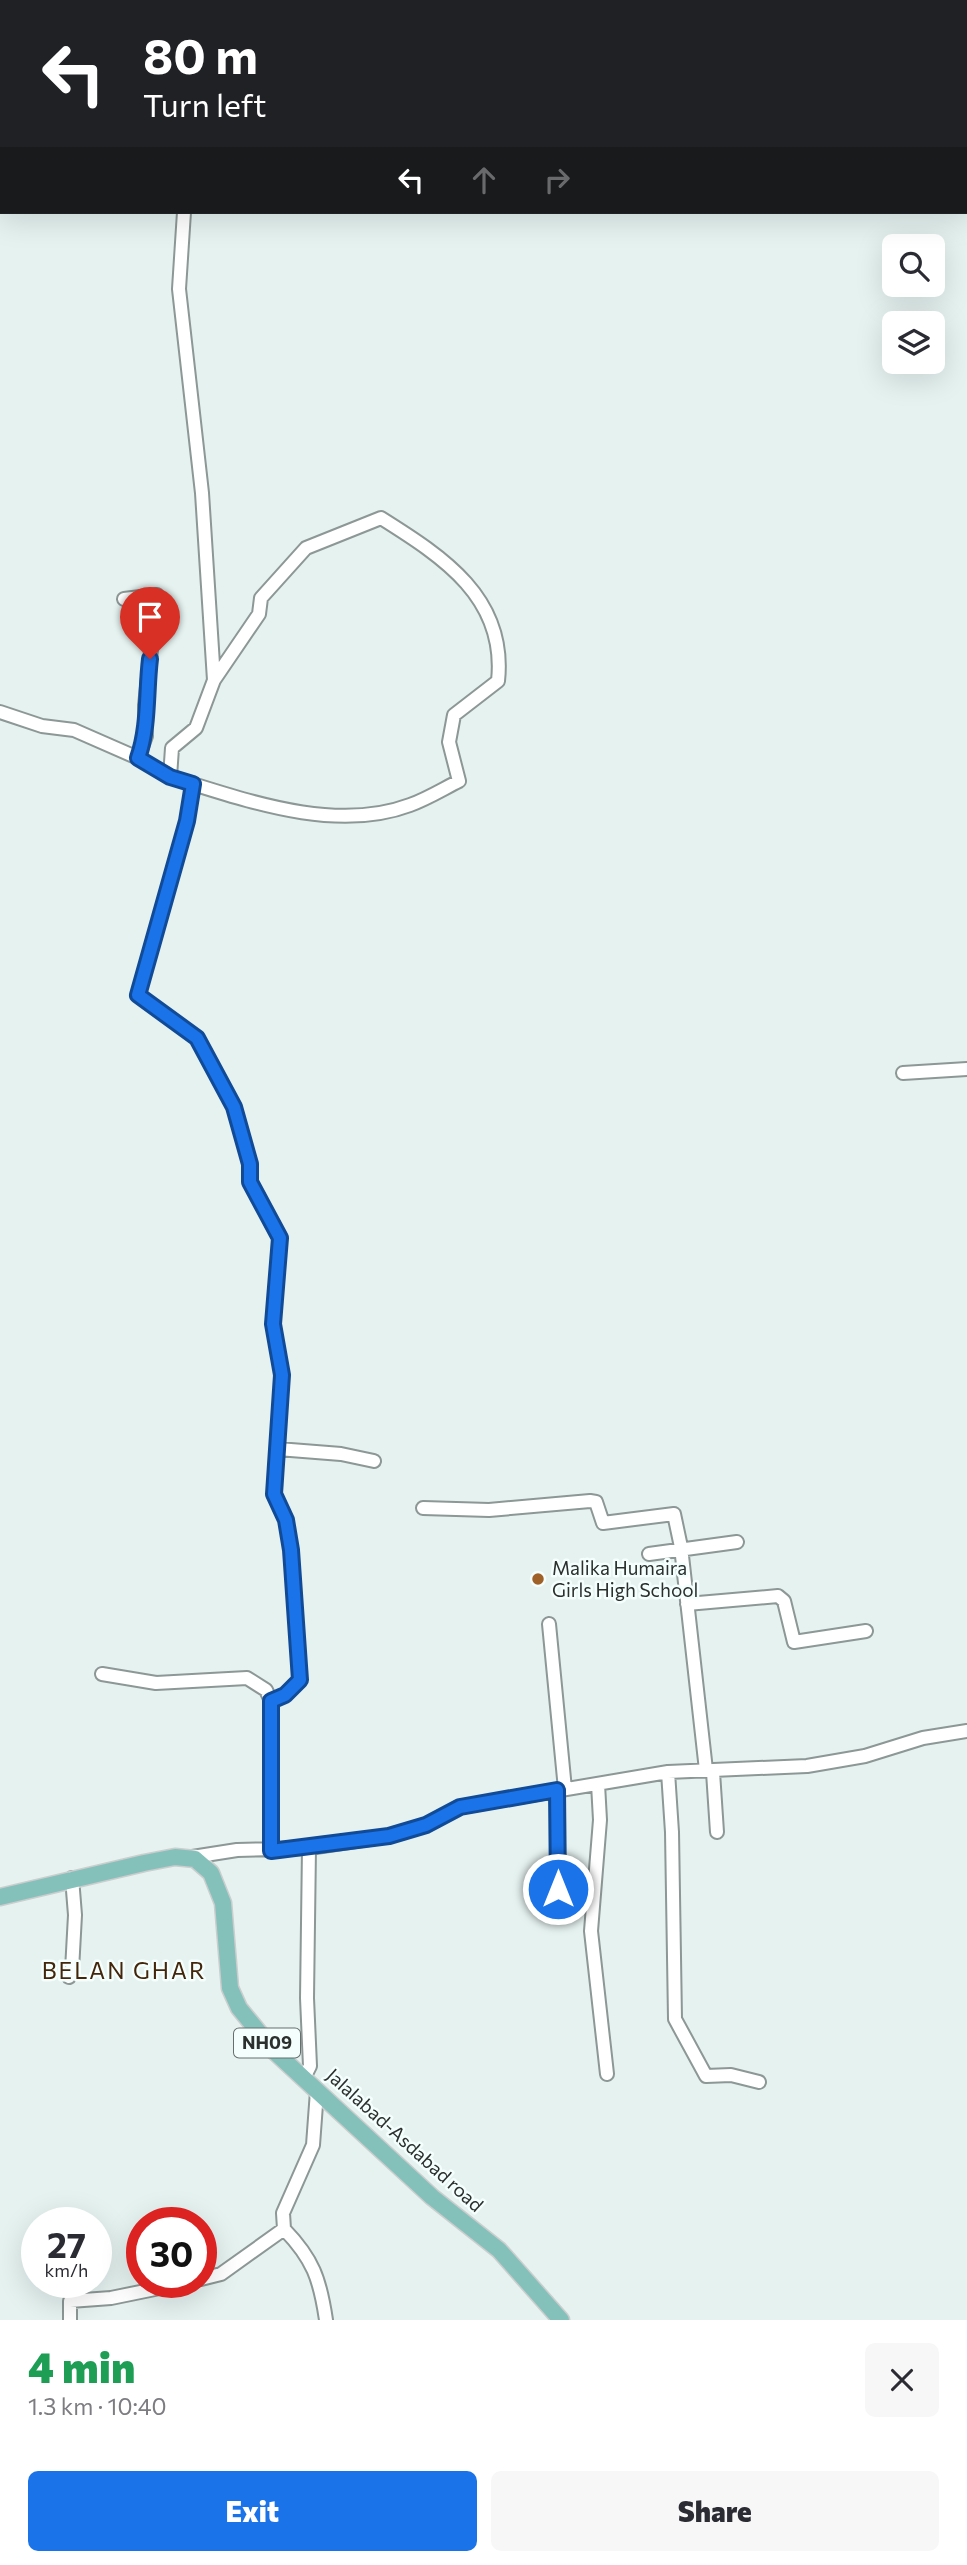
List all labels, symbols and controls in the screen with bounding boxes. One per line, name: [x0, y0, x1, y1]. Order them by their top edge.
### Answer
text: 80 m: [143, 24, 258, 84]
icon: left: [28, 28, 119, 119]
text: Turn left: [143, 84, 267, 124]
icon: left: [392, 161, 430, 199]
icon: ahead: [465, 161, 503, 199]
icon: right: [538, 161, 576, 199]
map controls: [882, 234, 945, 374]
button: search: [882, 234, 945, 297]
button: layers: [882, 311, 945, 374]
pin: [120, 587, 180, 659]
icon: arrive: [131, 598, 169, 636]
place label: Malika Humaira Girls High School: [552, 1556, 698, 1601]
marker: Malika Humaira Girls High School: [530, 1571, 546, 1587]
position arrow: [521, 1852, 595, 1926]
district label: BELAN GHAR: [42, 1956, 206, 1984]
road number: NH09: [234, 2028, 300, 2057]
street label: Jalalabad-Asdabad road: [322, 2063, 488, 2216]
speed limit sign: 30: [126, 2207, 217, 2298]
text: 27: [47, 2222, 86, 2265]
text: km/h: [45, 2259, 88, 2281]
text: 4 min: [28, 2340, 135, 2392]
button: close: [865, 2343, 939, 2417]
text: 1.3 km · 10:40: [28, 2392, 167, 2420]
button: Exit: [28, 2471, 477, 2551]
button: Share: [491, 2471, 939, 2551]

